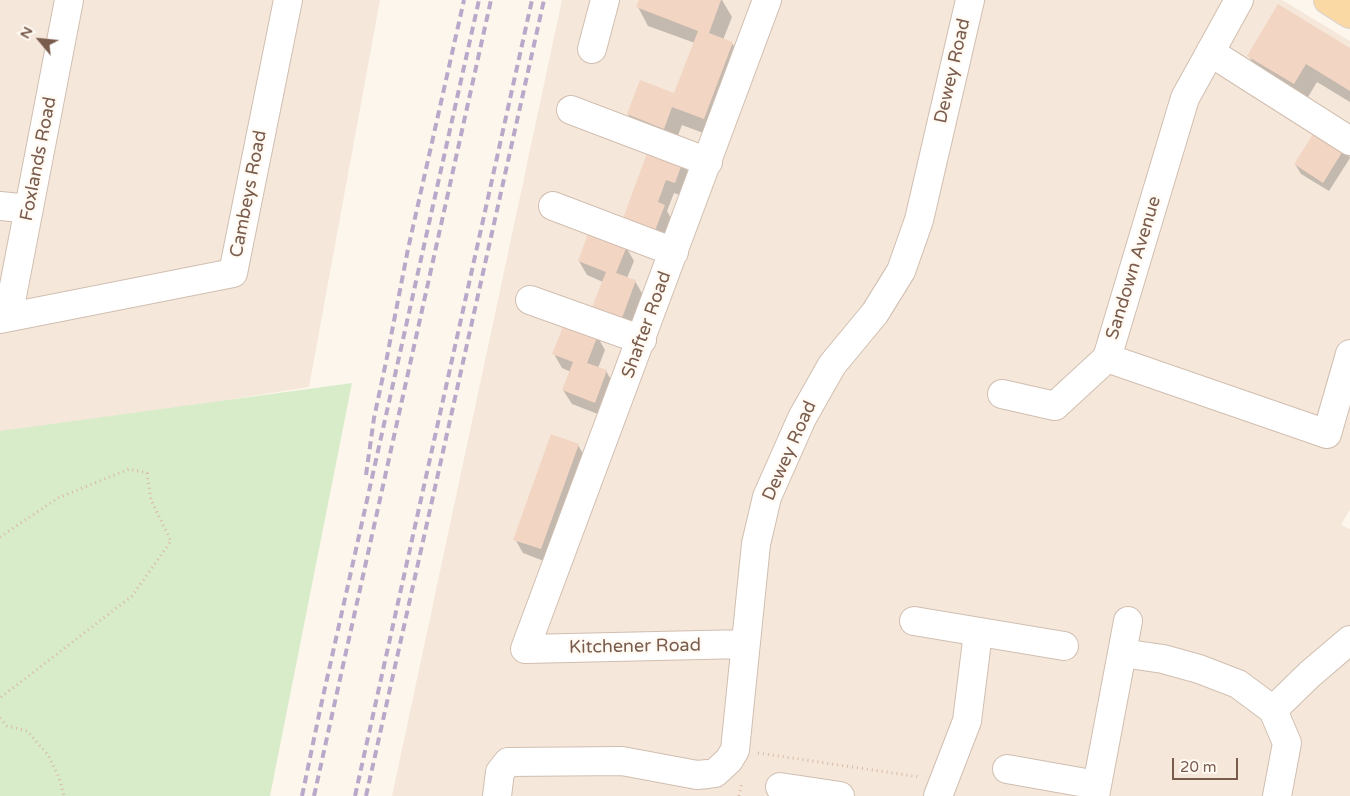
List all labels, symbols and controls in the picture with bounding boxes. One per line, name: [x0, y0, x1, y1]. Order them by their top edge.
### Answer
north arrow: [15, 15, 65, 65]
street label: Dewey Road: [930, 16, 976, 126]
text: N: [16, 24, 36, 42]
street label: Foxlands Road: [16, 95, 62, 223]
street label: Cambeys Road: [226, 129, 272, 259]
street label: Sandown Avenue: [1102, 194, 1166, 342]
street label: Shafter Road: [618, 269, 676, 381]
street label: Dewey Road: [758, 398, 822, 504]
street label: Kitchener Road: [569, 635, 701, 659]
scale bar: [1175, 748, 1241, 780]
text: 20 m: [1180, 758, 1217, 776]

